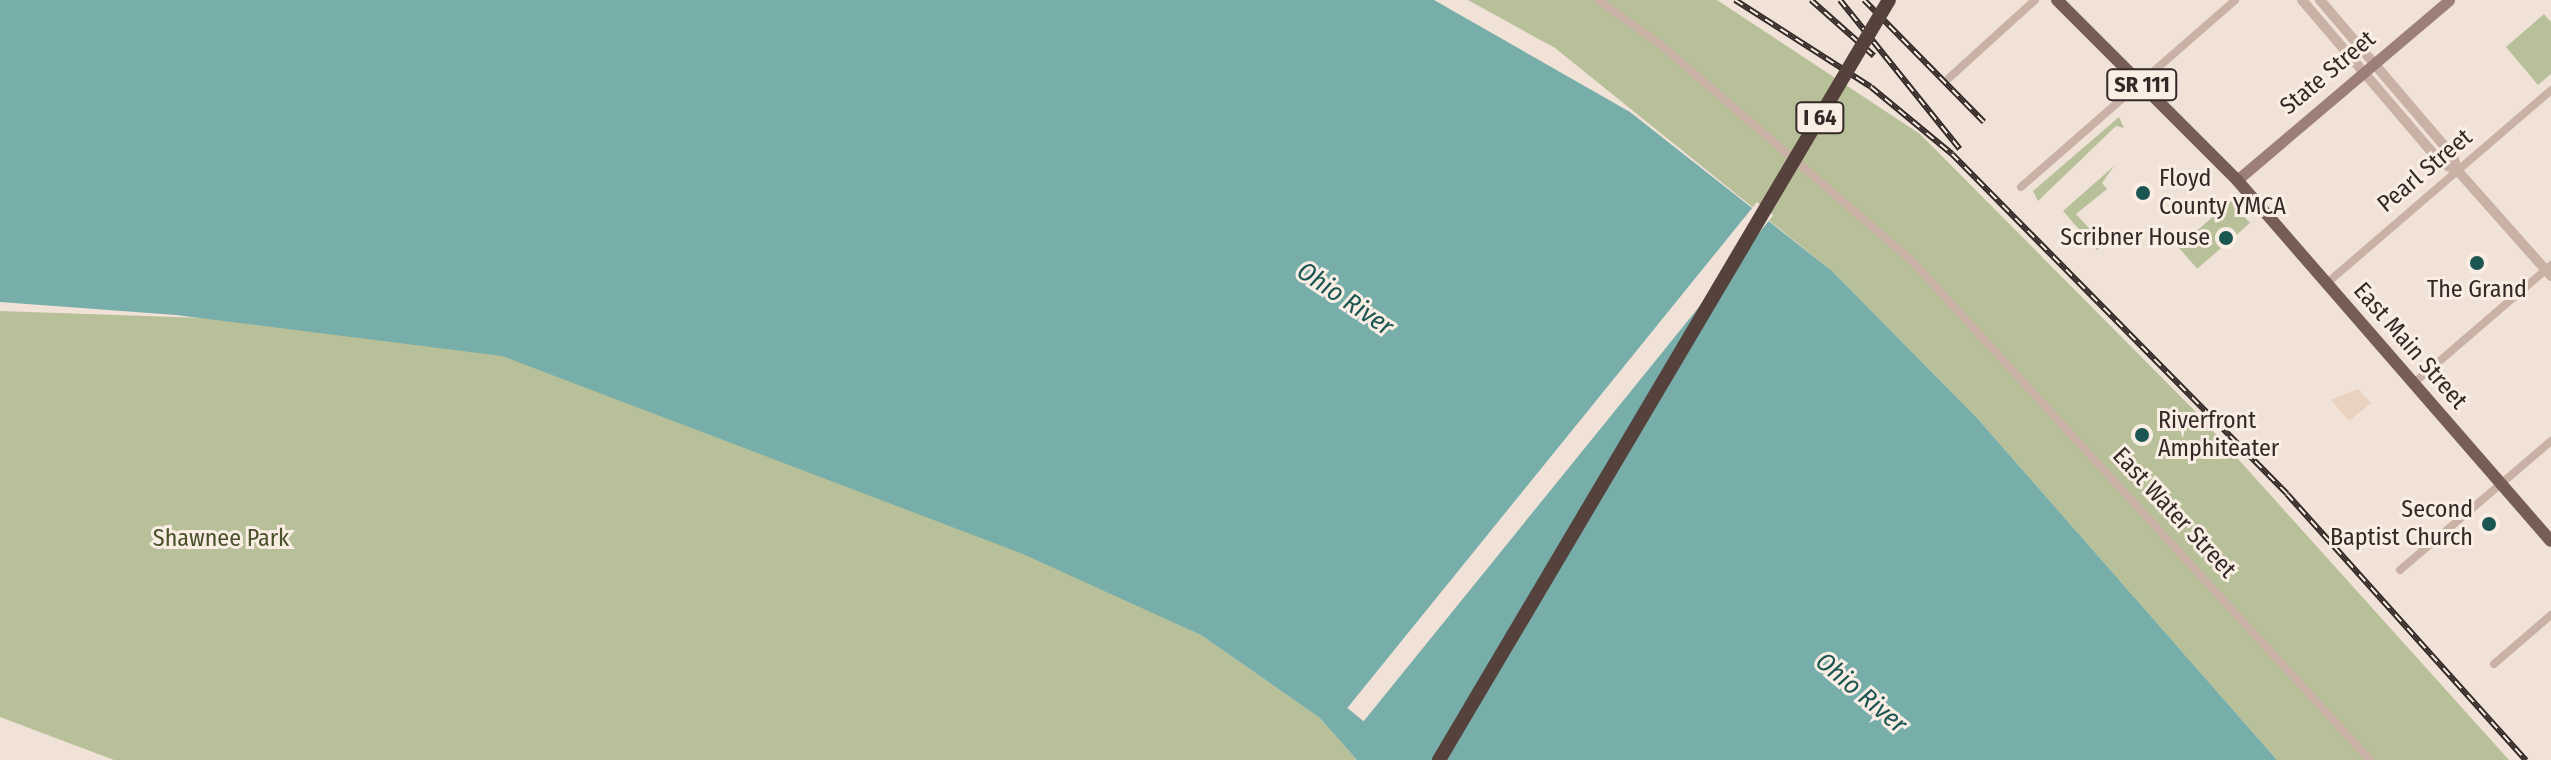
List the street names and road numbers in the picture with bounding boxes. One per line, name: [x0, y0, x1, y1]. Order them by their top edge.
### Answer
street label: State Street: [2275, 25, 2381, 121]
road number: SR 111: [2106, 67, 2178, 103]
road number: I 64: [1794, 100, 1846, 136]
street label: Pearl Street: [2372, 123, 2478, 219]
street label: East Main Street: [2347, 277, 2473, 415]
street label: East Water Street: [2106, 442, 2242, 584]

